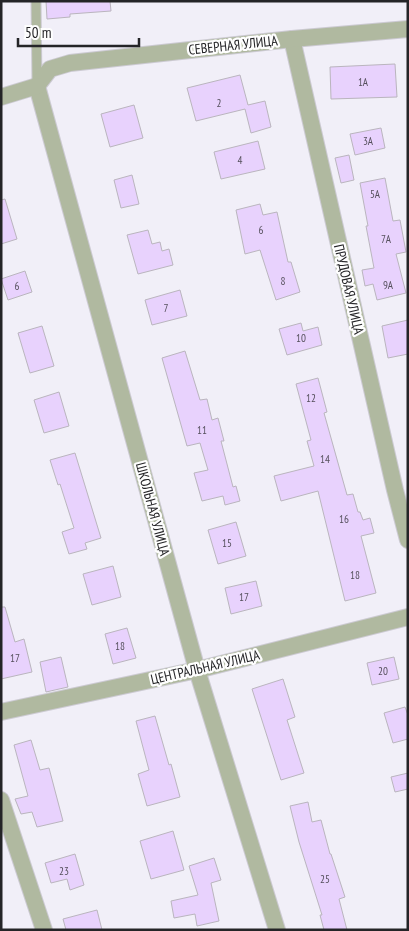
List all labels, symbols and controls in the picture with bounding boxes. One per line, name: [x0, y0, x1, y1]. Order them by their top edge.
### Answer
scale bar: [18, 15, 139, 47]
text: 50 m: [25, 23, 51, 42]
street label: СЕВЕРНАЯ УЛИЦА: [187, 31, 279, 59]
house number: 1А: [358, 75, 369, 89]
house number: 2: [217, 96, 222, 110]
house number: 3А: [363, 134, 374, 148]
house number: 4: [238, 153, 243, 167]
house number: 5А: [370, 187, 381, 201]
house number: 6: [259, 223, 264, 237]
house number: 7А: [381, 232, 392, 246]
street label: ПРУДОВАЯ УЛИЦА: [330, 242, 368, 336]
house number: 8: [281, 274, 286, 288]
house number: 9А: [383, 278, 394, 292]
house number: 6: [15, 279, 20, 293]
house number: 7: [164, 301, 169, 315]
house number: 10: [296, 331, 306, 345]
house number: 12: [306, 391, 316, 405]
house number: 11: [197, 423, 207, 437]
house number: 14: [320, 452, 330, 466]
street label: ШКОЛЬНАЯ УЛИЦА: [132, 460, 174, 558]
house number: 16: [339, 512, 349, 526]
house number: 15: [222, 536, 232, 550]
house number: 18: [350, 568, 360, 582]
house number: 17: [239, 590, 249, 604]
house number: 18: [115, 639, 125, 653]
street label: ЦЕНТРАЛЬНАЯ УЛИЦА: [149, 646, 262, 688]
house number: 17: [10, 651, 20, 665]
house number: 20: [378, 664, 388, 678]
house number: 23: [59, 864, 69, 878]
house number: 25: [320, 872, 330, 886]

